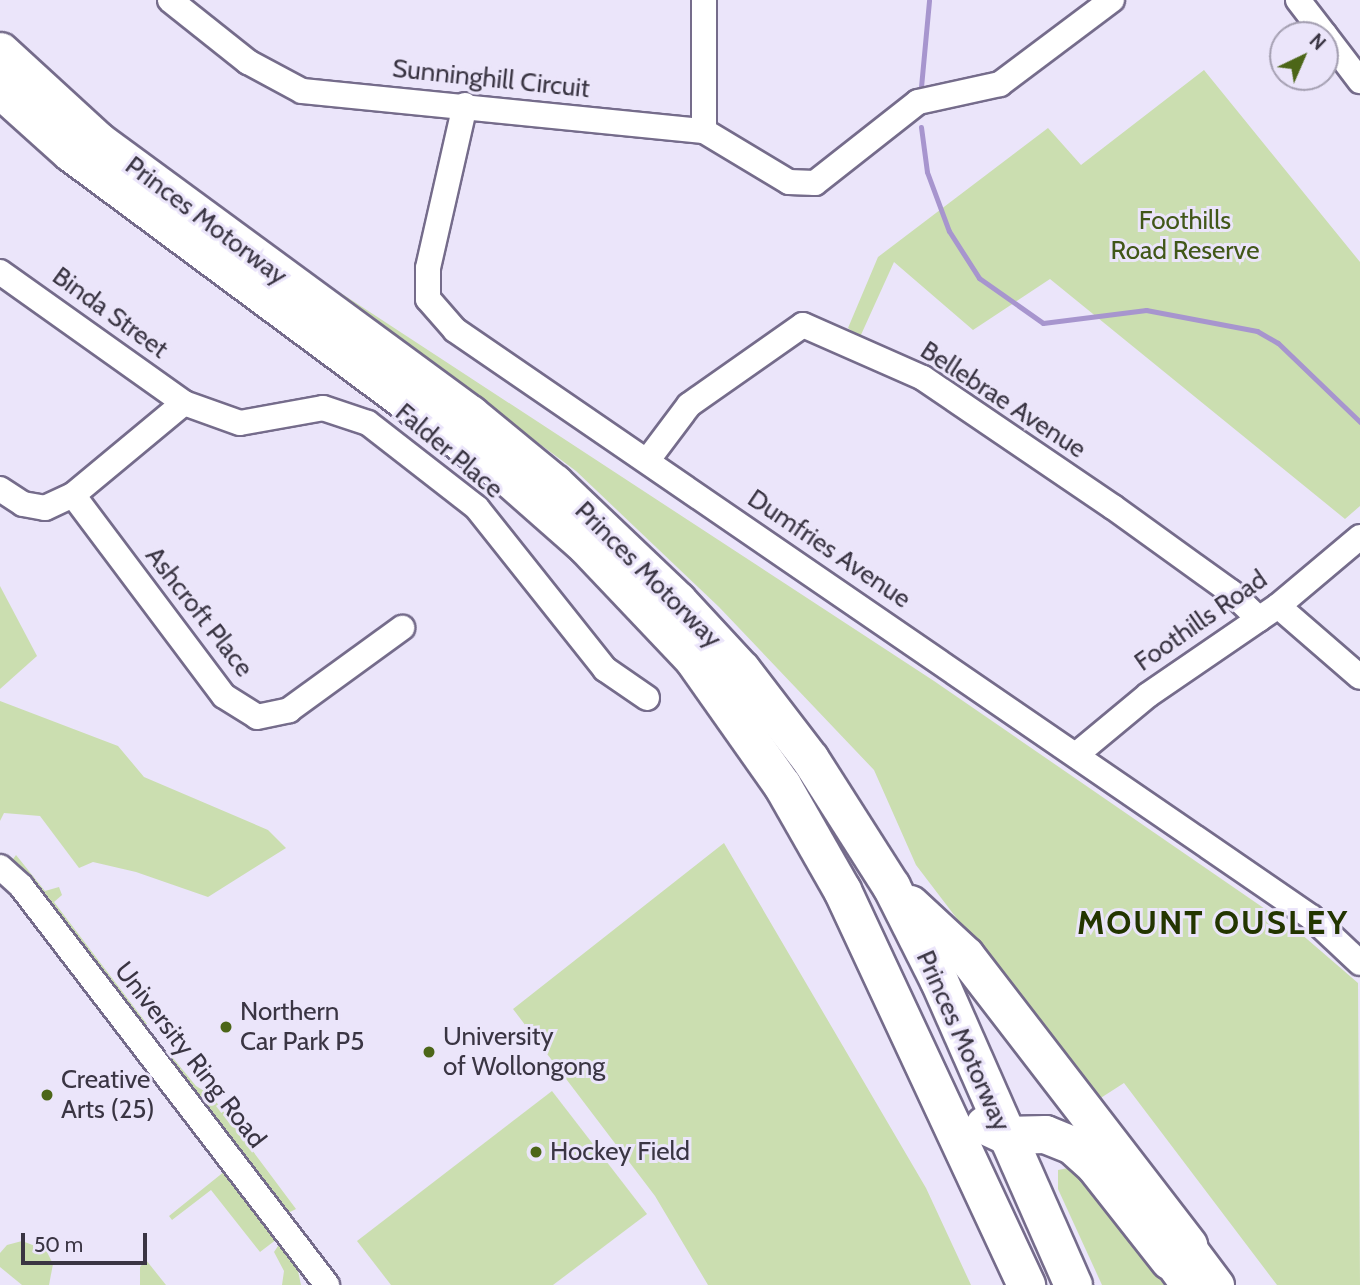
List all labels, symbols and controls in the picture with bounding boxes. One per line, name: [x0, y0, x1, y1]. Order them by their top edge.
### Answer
north arrow: [1269, 21, 1339, 91]
text: N: [1305, 29, 1330, 55]
street label: Sunninghill Circuit: [391, 53, 591, 105]
street label: Princes Motorway: [119, 150, 293, 292]
park label: Foothills Road Reserve: [1111, 205, 1259, 266]
street label: Binda Street: [46, 261, 174, 365]
street label: Bellebrae Avenue: [914, 335, 1092, 465]
street label: Falder Place: [389, 397, 509, 505]
street label: Dumfries Avenue: [742, 483, 916, 615]
street label: Princes Motorway: [568, 495, 728, 655]
street label: Ashcroft Place: [139, 541, 259, 683]
street label: Foothills Road: [1129, 564, 1273, 678]
district label: MOUNT OUSLEY: [1078, 903, 1348, 943]
street label: Princes Motorway: [909, 946, 1017, 1136]
street label: University Ring Road: [108, 956, 272, 1154]
place label: Northern Car Park P5: [240, 996, 364, 1058]
marker: Northern Car Park P5: [218, 1019, 234, 1035]
place label: University of Wollongong: [443, 1021, 605, 1082]
marker: University of Wollongong: [421, 1044, 437, 1060]
place label: Creative Arts (25): [61, 1064, 155, 1126]
marker: Creative Arts (25): [39, 1087, 55, 1103]
place label: Hockey Field: [550, 1136, 690, 1168]
marker: Hockey Field: [528, 1144, 544, 1160]
scale bar: [24, 1218, 150, 1262]
text: 50 m: [34, 1232, 83, 1257]

